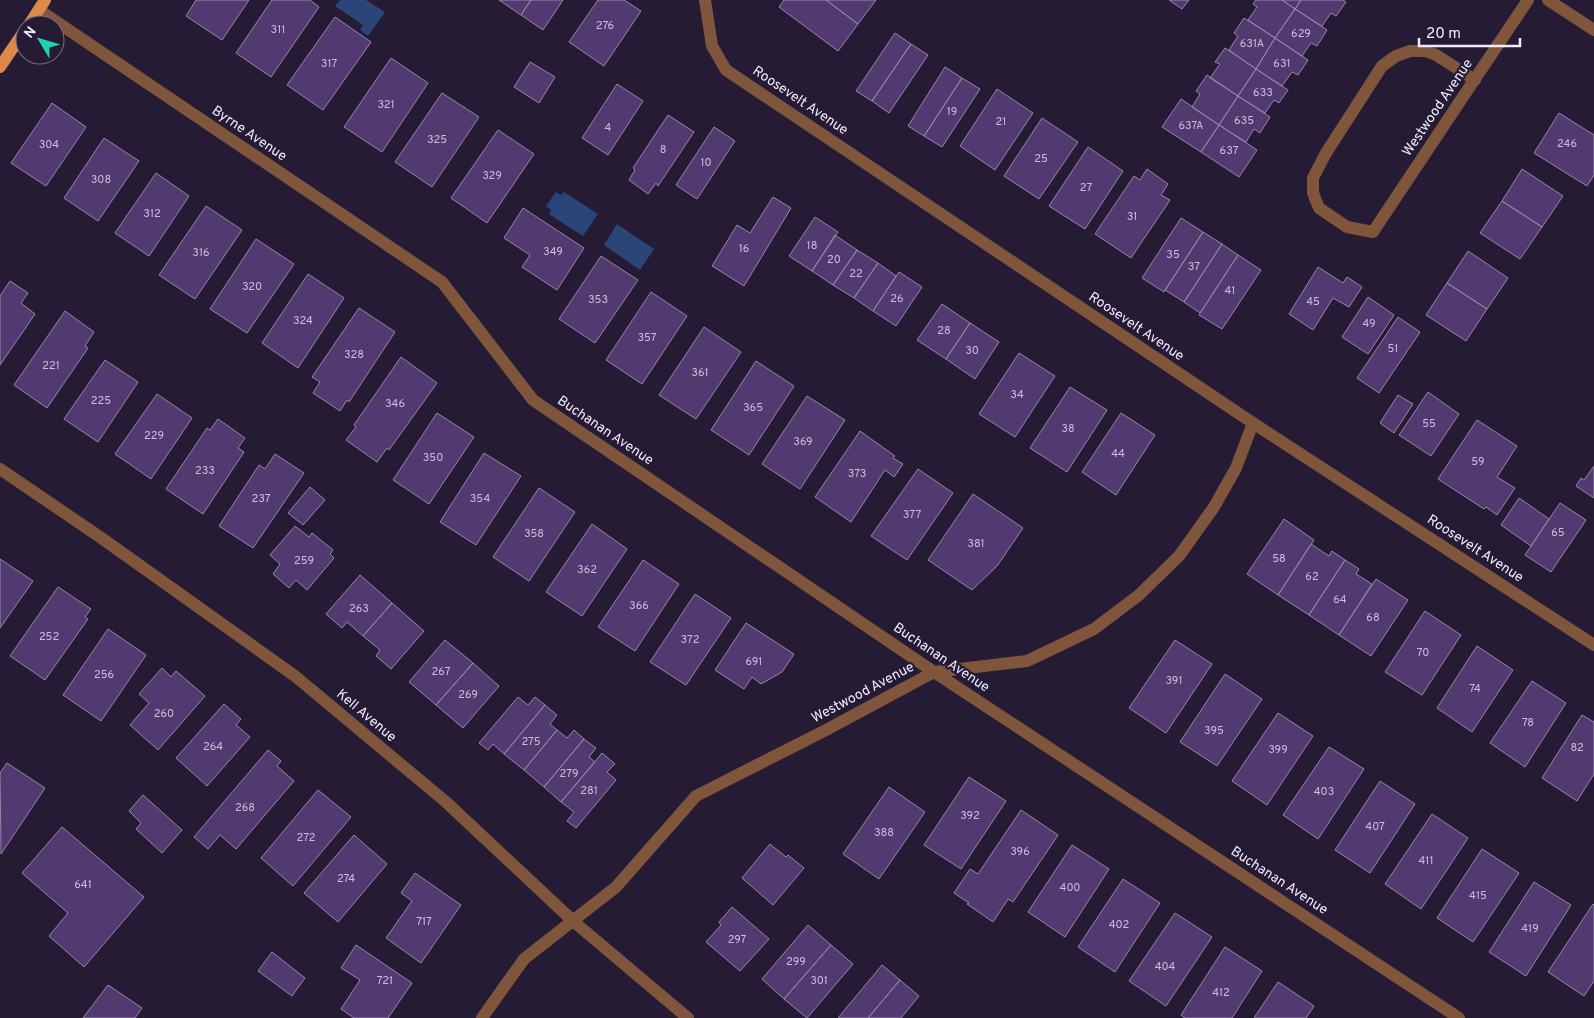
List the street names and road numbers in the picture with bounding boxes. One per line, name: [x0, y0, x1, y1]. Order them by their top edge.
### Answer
street label: Westwood Avenue: [1399, 56, 1477, 160]
street label: Roosevelt Avenue: [749, 63, 851, 139]
street label: Byrne Avenue: [208, 103, 290, 165]
street label: Roosevelt Avenue: [1085, 289, 1187, 365]
street label: Buchanan Avenue: [554, 393, 656, 469]
street label: Roosevelt Avenue: [1424, 512, 1526, 586]
street label: Buchanan Avenue: [890, 620, 992, 696]
street label: Westwood Avenue: [809, 659, 917, 727]
street label: Kell Avenue: [332, 686, 400, 746]
street label: Buchanan Avenue: [1227, 843, 1331, 919]

